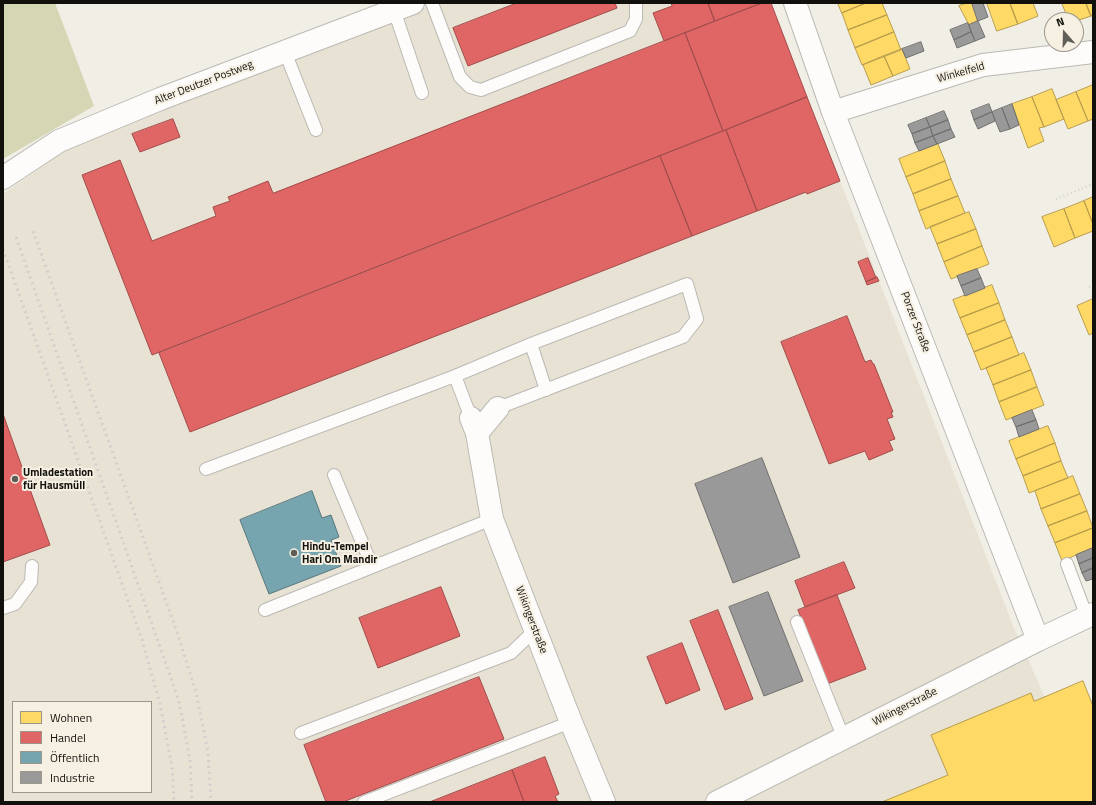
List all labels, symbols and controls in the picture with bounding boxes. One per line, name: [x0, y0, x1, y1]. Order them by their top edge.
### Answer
north arrow: [1044, 12, 1084, 52]
text: N: [1054, 13, 1067, 30]
street label: Alter Deutzer Postweg: [153, 58, 255, 108]
street label: Winkelfeld: [936, 60, 986, 86]
street label: Porzer Straße: [897, 290, 933, 354]
place label: Umladestation für Hausmüll: [23, 466, 93, 492]
marker: Umladestation für Hausmüll: [10, 474, 20, 484]
place label: Hindu-Tempel Hari Om Mandir: [302, 540, 377, 566]
marker: Hindu-Tempel Hari Om Mandir: [289, 548, 299, 558]
street label: Wikingerstraße: [512, 585, 550, 655]
street label: Wikingerstraße: [870, 685, 940, 729]
legend: [12, 701, 152, 793]
text: Wohnen: [50, 708, 92, 727]
text: Handel: [50, 728, 86, 747]
text: Öffentlich: [50, 748, 100, 767]
text: Industrie: [50, 768, 95, 787]

